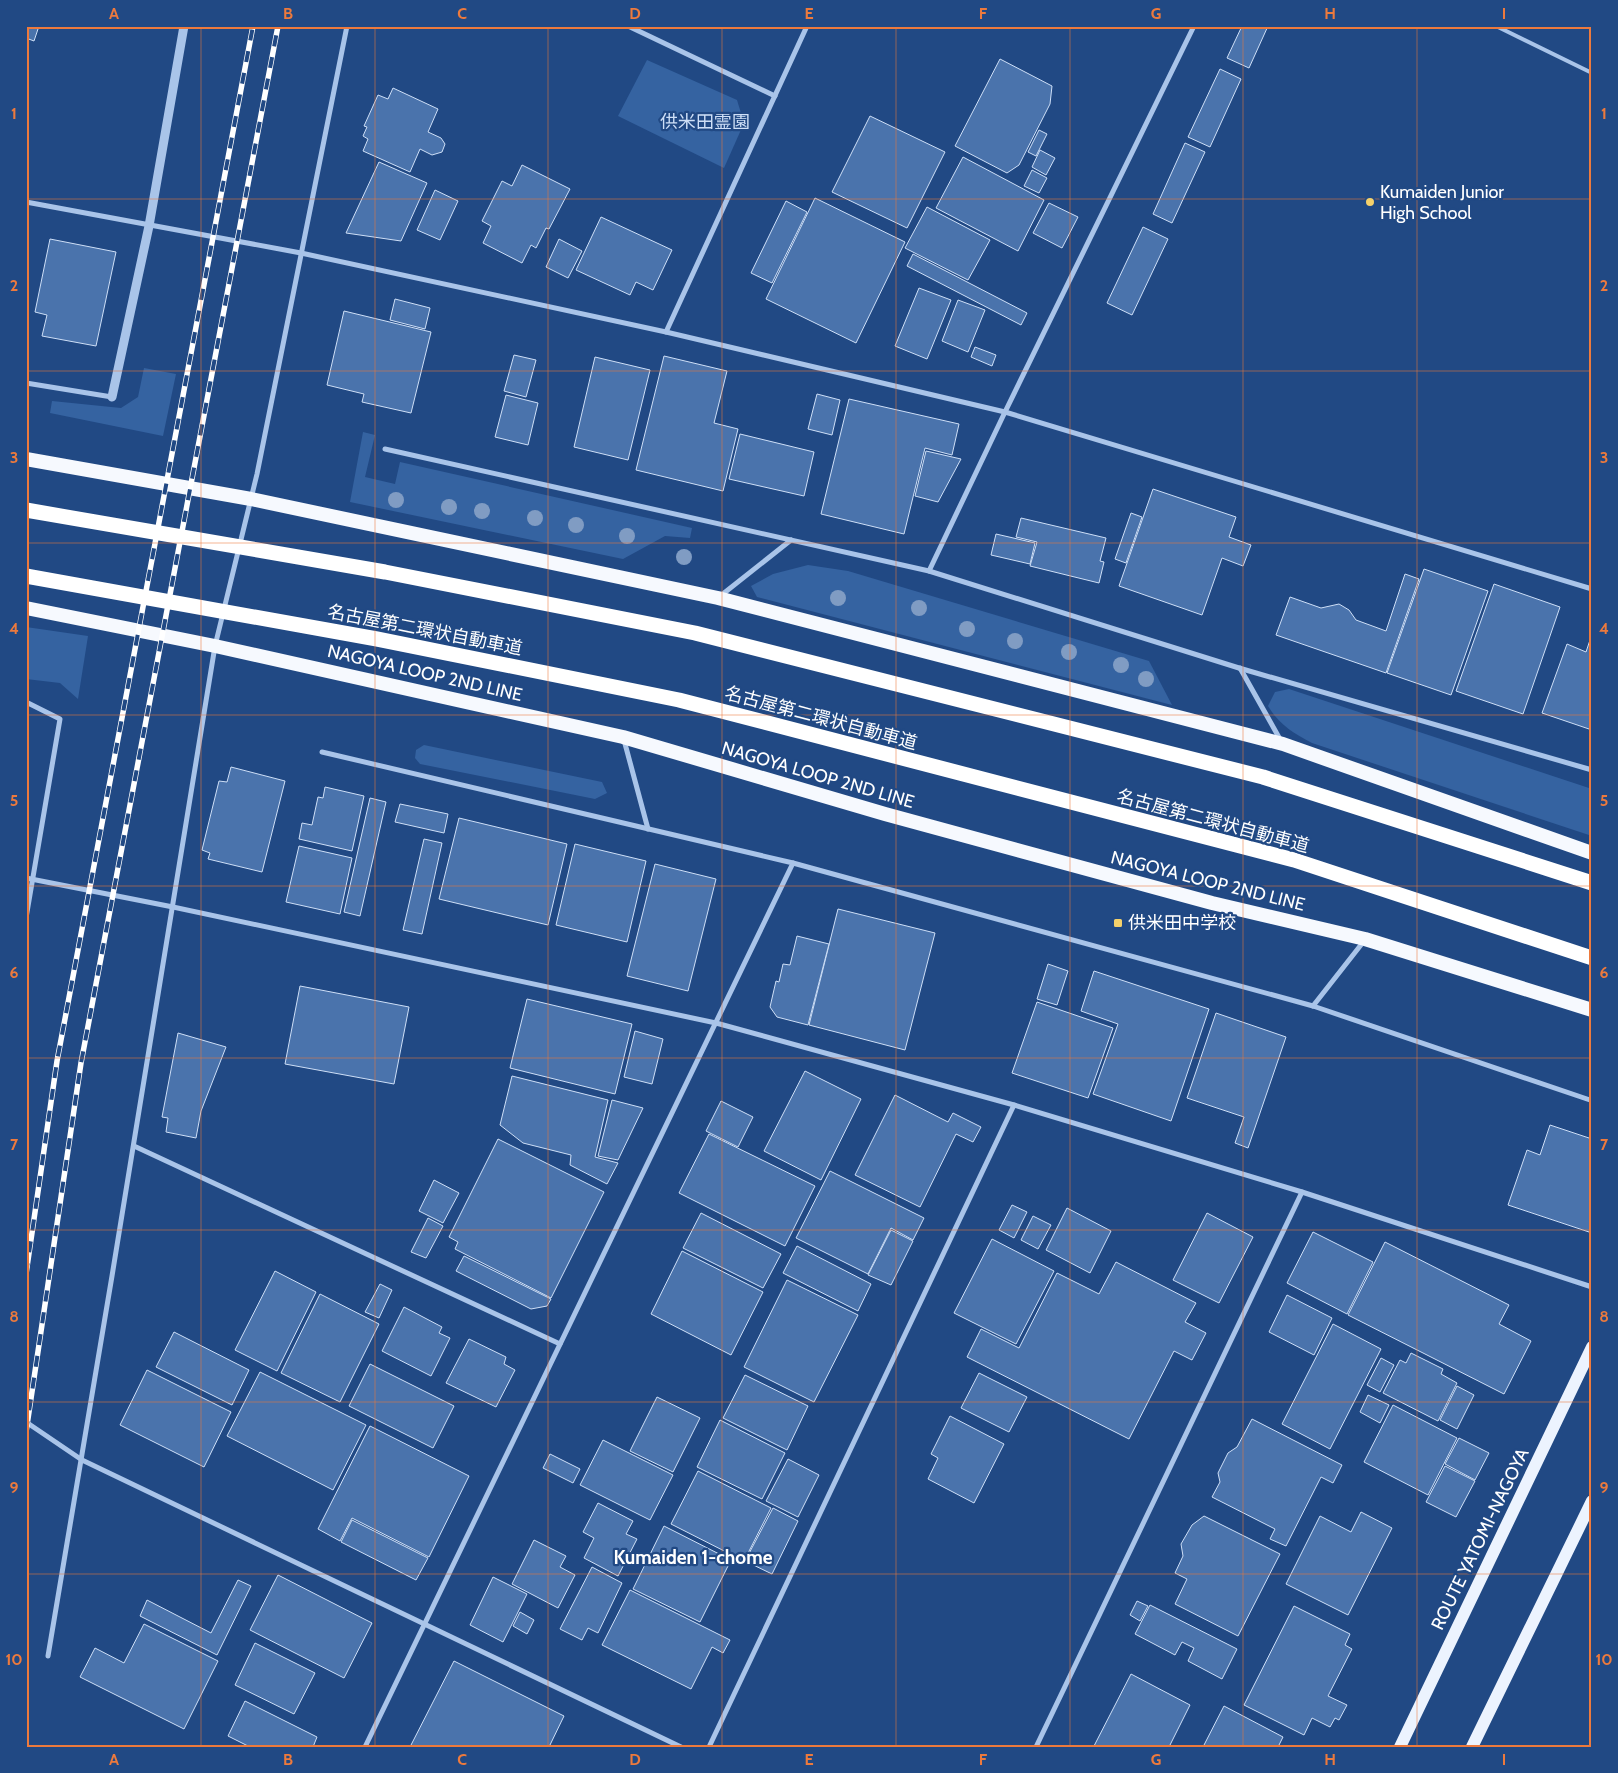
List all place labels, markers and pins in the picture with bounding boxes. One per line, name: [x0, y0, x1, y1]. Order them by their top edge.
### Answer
place label: Kumaiden Junior High School: [1380, 181, 1504, 224]
marker: Kumaiden Junior High School: [1364, 196, 1376, 208]
place label: 供米田中学校: [1128, 912, 1236, 934]
marker: 供米田中学校: [1112, 917, 1124, 929]

